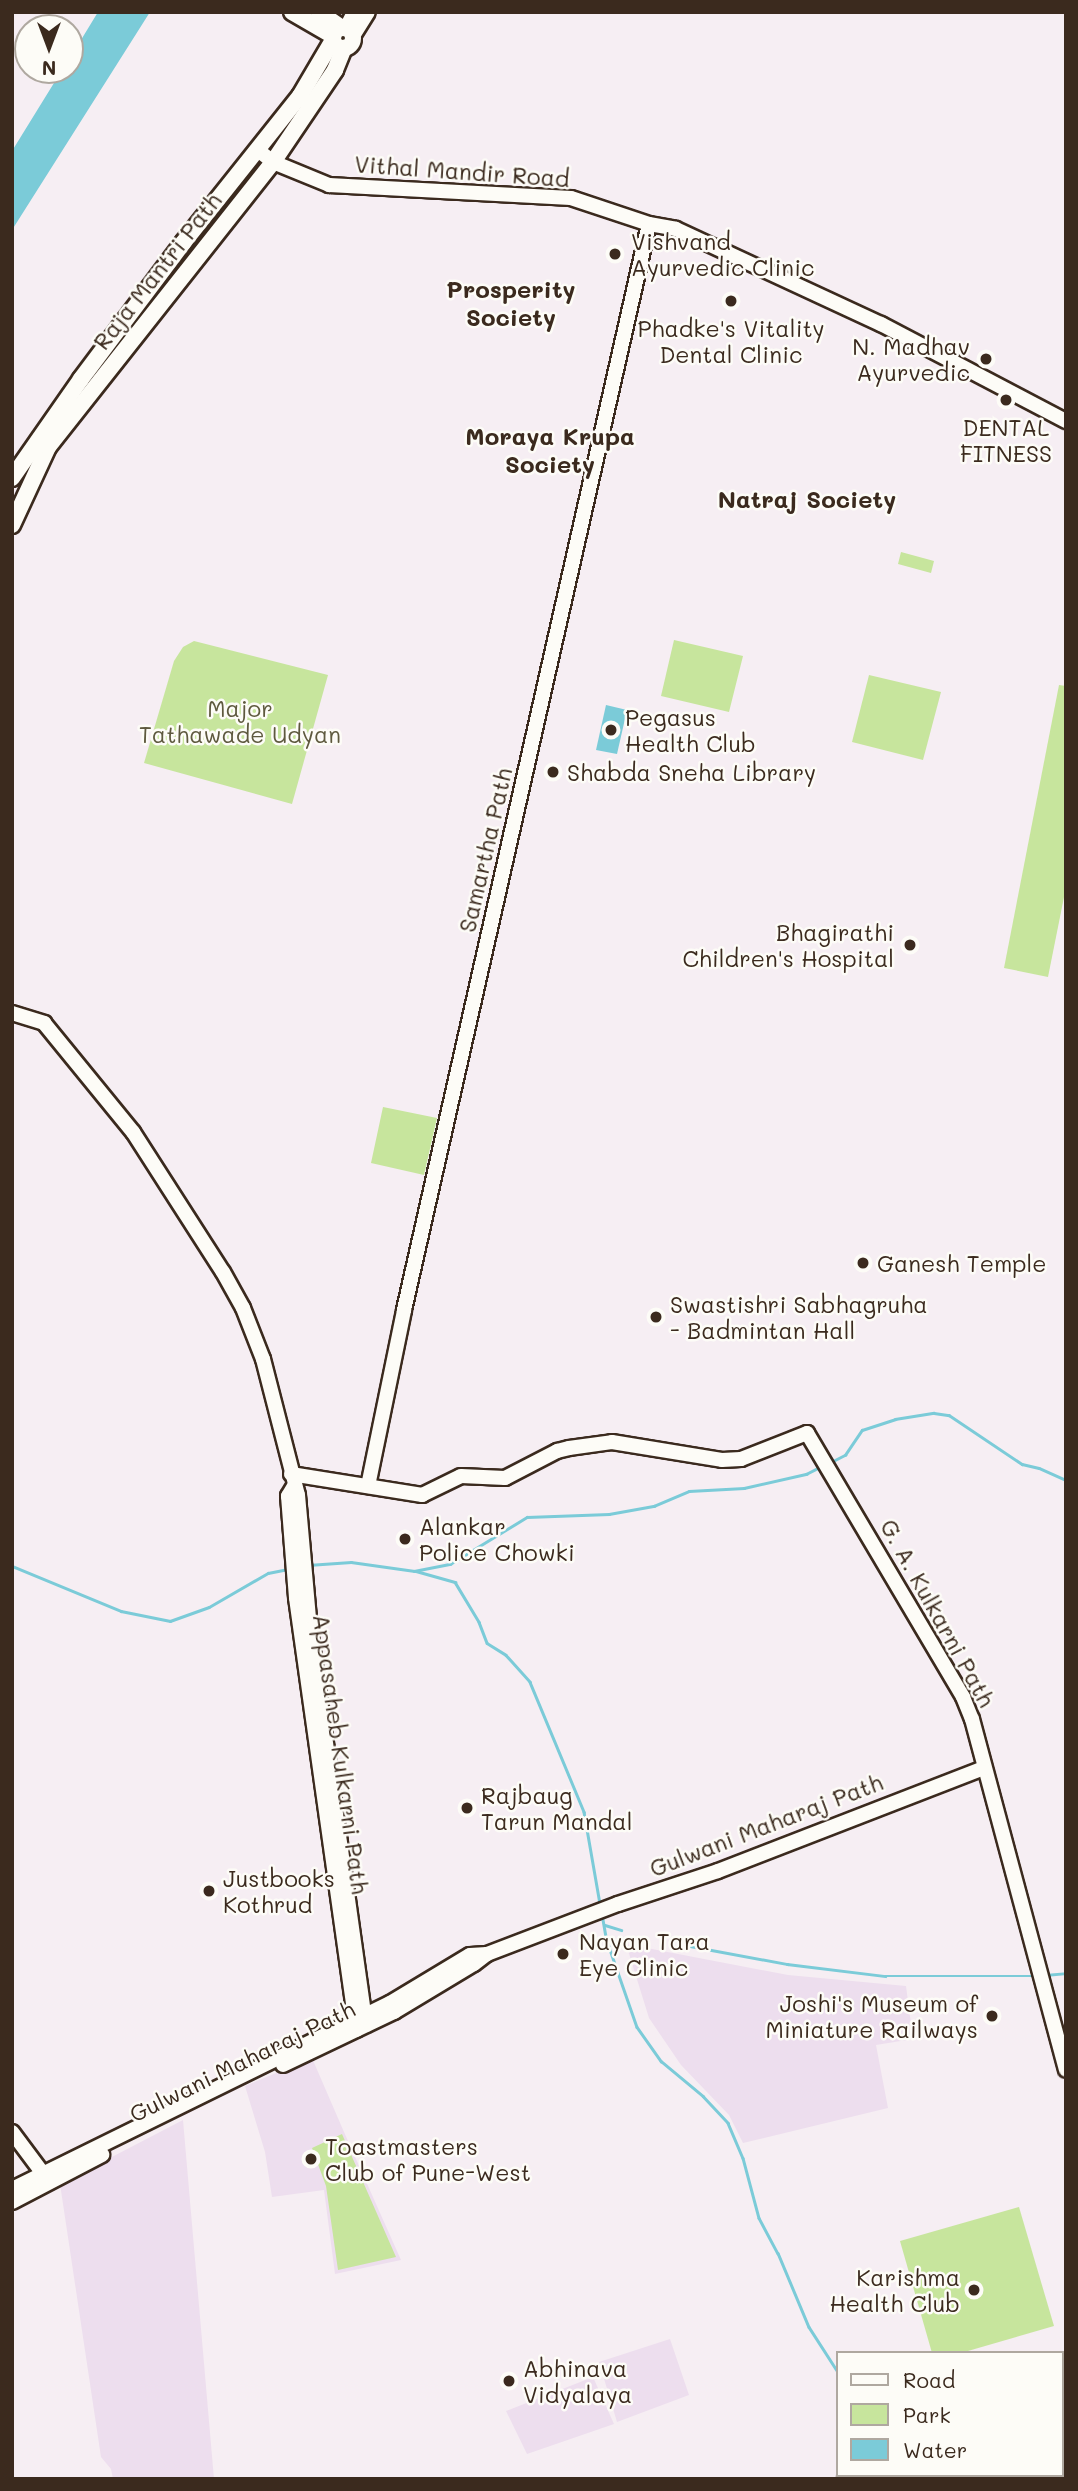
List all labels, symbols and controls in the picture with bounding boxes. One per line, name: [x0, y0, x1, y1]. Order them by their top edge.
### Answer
north arrow: [14, 14, 84, 84]
text: N: [42, 56, 56, 81]
street label: Vithal Mandir Road: [353, 150, 571, 192]
street label: Raja Mantri Path: [87, 187, 227, 355]
place label: Vishvand Ayurvedic Clinic: [631, 227, 814, 281]
marker: Vishvand Ayurvedic Clinic: [605, 244, 625, 264]
district label: Prosperity Society: [446, 275, 576, 331]
marker: Phadke's Vitality Dental Clinic: [721, 291, 741, 311]
place label: Phadke's Vitality Dental Clinic: [637, 314, 825, 368]
place label: N. Madhav Ayurvedic: [852, 332, 970, 386]
marker: N. Madhav Ayurvedic: [976, 349, 996, 369]
marker: DENTAL FITNESS: [996, 390, 1016, 410]
place label: DENTAL FITNESS: [960, 413, 1052, 467]
district label: Moraya Krupa Society: [465, 422, 635, 478]
district label: Natraj Society: [718, 485, 896, 513]
park label: Major Tathawade Udyan: [139, 694, 341, 748]
place label: Pegasus Health Club: [625, 703, 756, 757]
marker: Pegasus Health Club: [603, 722, 619, 738]
place label: Shabda Sneha Library: [567, 758, 816, 786]
marker: Shabda Sneha Library: [545, 764, 561, 780]
street label: Samartha Path: [453, 765, 517, 935]
place label: Bhagirathi Children's Hospital: [682, 918, 894, 972]
marker: Bhagirathi Children's Hospital: [900, 935, 920, 955]
place label: Ganesh Temple: [877, 1249, 1046, 1277]
marker: Ganesh Temple: [855, 1255, 871, 1271]
place label: Swastishri Sabhagruha - Badmintan Hall: [670, 1290, 928, 1344]
marker: Swastishri Sabhagruha - Badmintan Hall: [648, 1309, 664, 1325]
place label: Alankar Police Chowki: [419, 1512, 575, 1566]
street label: G. A. Kulkarni Path: [875, 1514, 1001, 1712]
marker: Alankar Police Chowki: [397, 1531, 413, 1547]
street label: Appasaheb Kulkarni Path: [308, 1612, 374, 1896]
street label: Gulwani Maharaj Path: [646, 1768, 886, 1882]
place label: Rajbaug Tarun Mandal: [481, 1781, 632, 1835]
marker: Rajbaug Tarun Mandal: [459, 1800, 475, 1816]
place label: Justbooks Kothrud: [223, 1864, 335, 1918]
marker: Justbooks Kothrud: [201, 1883, 217, 1899]
place label: Nayan Tara Eye Clinic: [579, 1927, 710, 1981]
marker: Nayan Tara Eye Clinic: [553, 1944, 573, 1964]
place label: Joshi's Museum of Miniature Railways: [765, 1989, 978, 2043]
street label: Gulwani Maharaj Path: [125, 1994, 359, 2128]
marker: Joshi's Museum of Miniature Railways: [984, 2008, 1000, 2024]
place label: Toastmasters Club of Pune-West: [325, 2132, 531, 2186]
marker: Toastmasters Club of Pune-West: [303, 2151, 319, 2167]
place label: Karishma Health Club: [829, 2263, 960, 2317]
marker: Karishma Health Club: [966, 2282, 982, 2298]
legend: [836, 2351, 1064, 2477]
place label: Abhinava Vidyalaya: [523, 2354, 632, 2408]
text: Road: [903, 2366, 955, 2393]
marker: Abhinava Vidyalaya: [501, 2373, 517, 2389]
text: Park: [903, 2401, 951, 2428]
text: Water: [903, 2436, 967, 2463]

